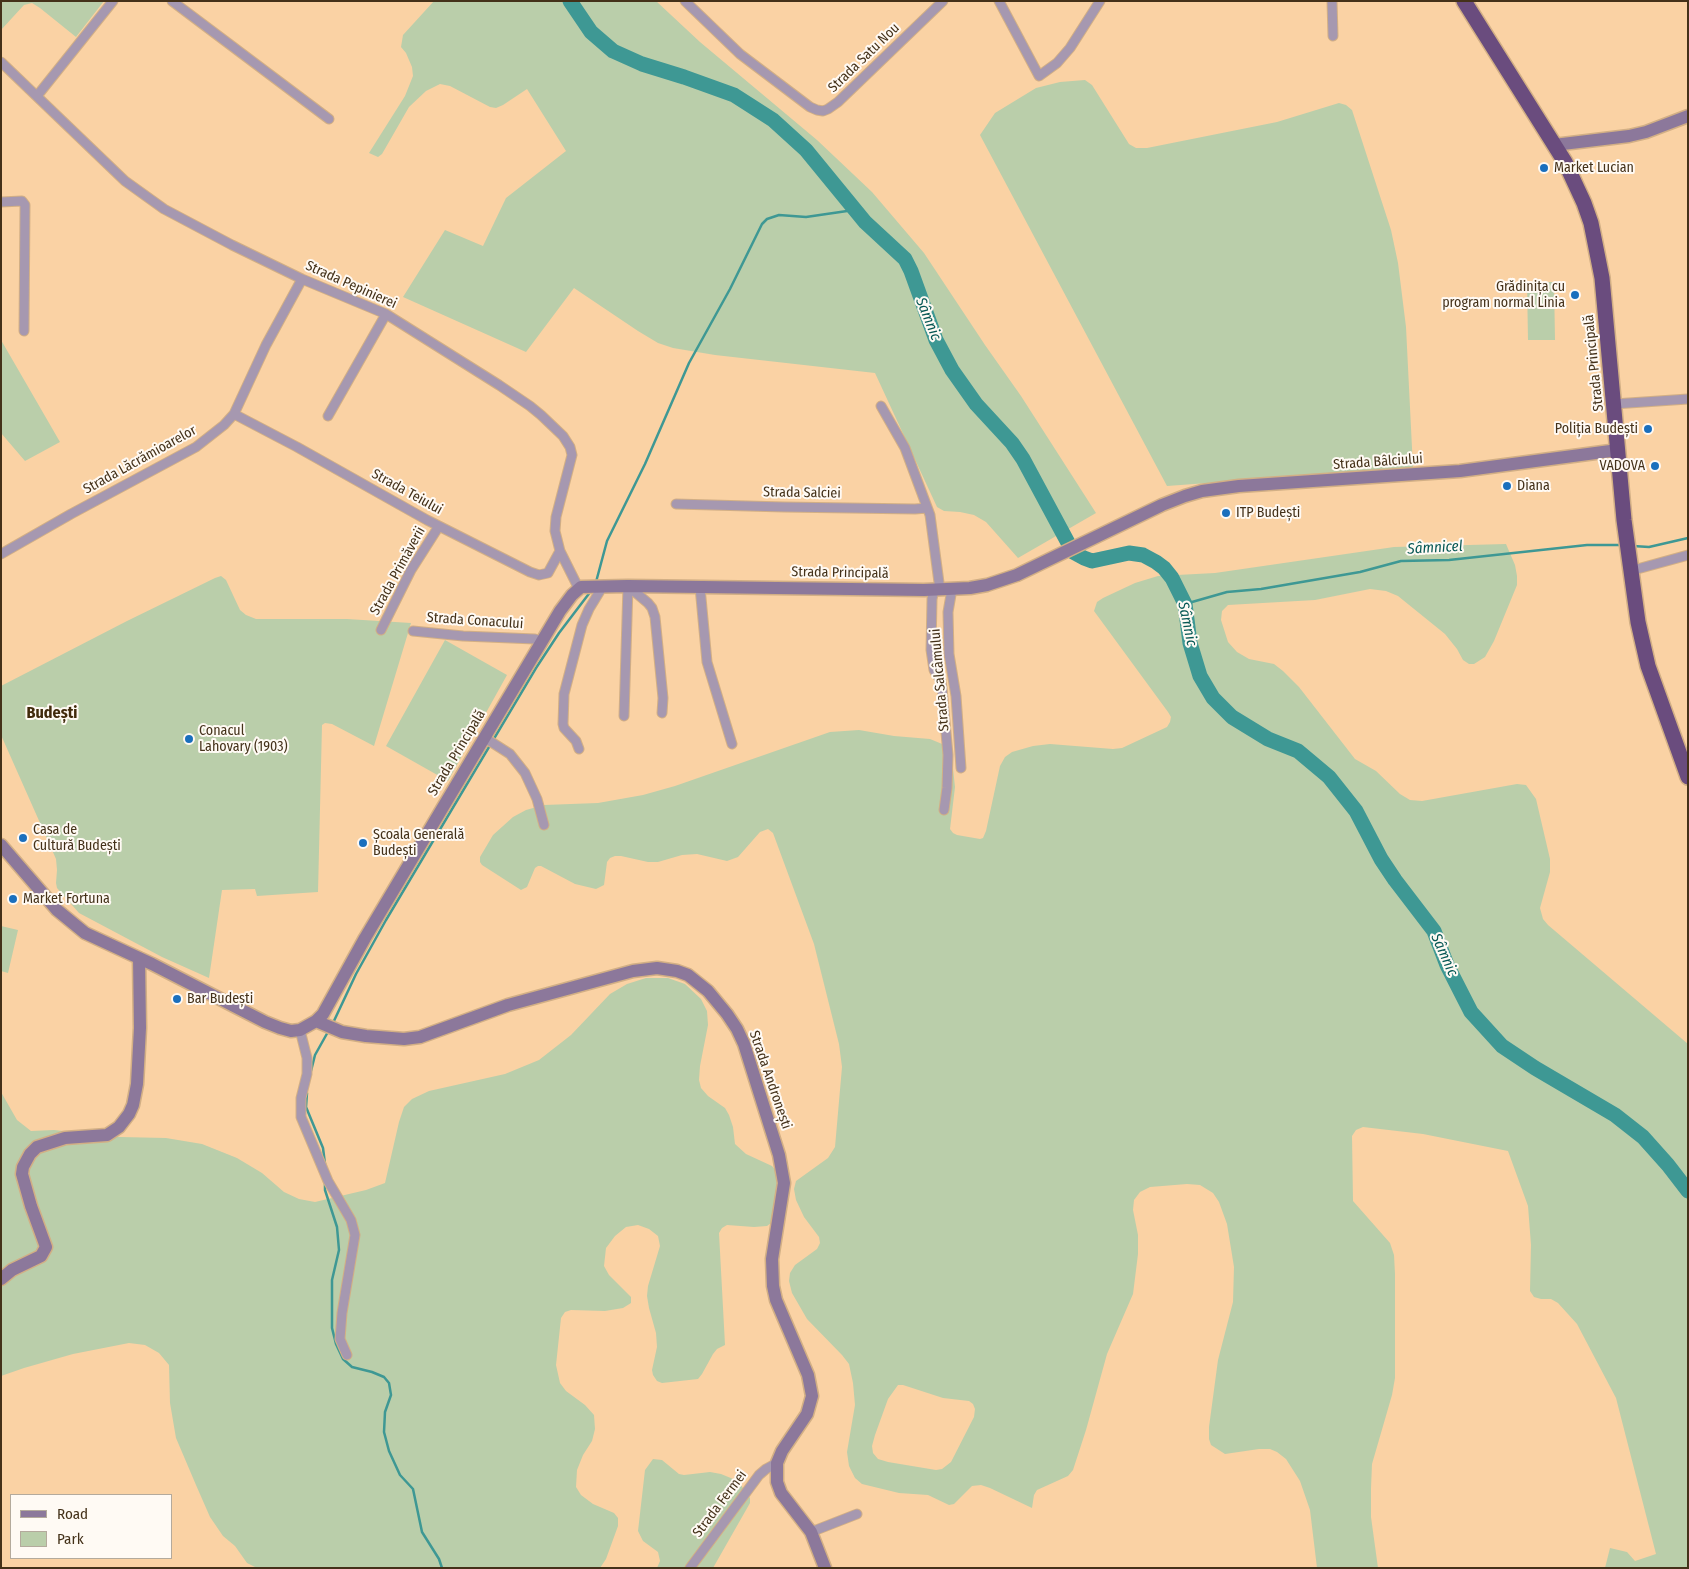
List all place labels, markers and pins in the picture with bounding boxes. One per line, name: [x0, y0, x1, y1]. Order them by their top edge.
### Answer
place label: Market Lucian: [1554, 160, 1634, 176]
marker: Market Lucian: [1538, 162, 1550, 174]
place label: Grădinița cu program normal Linia: [1442, 279, 1565, 312]
marker: Grădinița cu program normal Linia: [1569, 289, 1581, 301]
place label: Poliția Budești: [1555, 421, 1638, 437]
marker: Poliția Budești: [1642, 423, 1654, 435]
place label: VADOVA: [1600, 458, 1645, 474]
marker: VADOVA: [1649, 460, 1661, 472]
place label: Diana: [1517, 478, 1550, 494]
marker: Diana: [1501, 480, 1513, 492]
place label: ITP Budești: [1236, 505, 1300, 521]
marker: ITP Budești: [1220, 507, 1232, 519]
place label: Conacul Lahovary (1903): [199, 723, 288, 756]
marker: Conacul Lahovary (1903): [183, 733, 195, 745]
place label: Casa de Cultură Budești: [33, 822, 121, 854]
place label: Școala Generală Budești: [373, 827, 464, 860]
marker: Casa de Cultură Budești: [17, 832, 29, 844]
marker: Școala Generală Budești: [357, 837, 369, 849]
place label: Market Fortuna: [23, 891, 110, 907]
marker: Market Fortuna: [7, 893, 19, 905]
place label: Bar Budești: [187, 991, 253, 1007]
marker: Bar Budești: [171, 993, 183, 1005]

